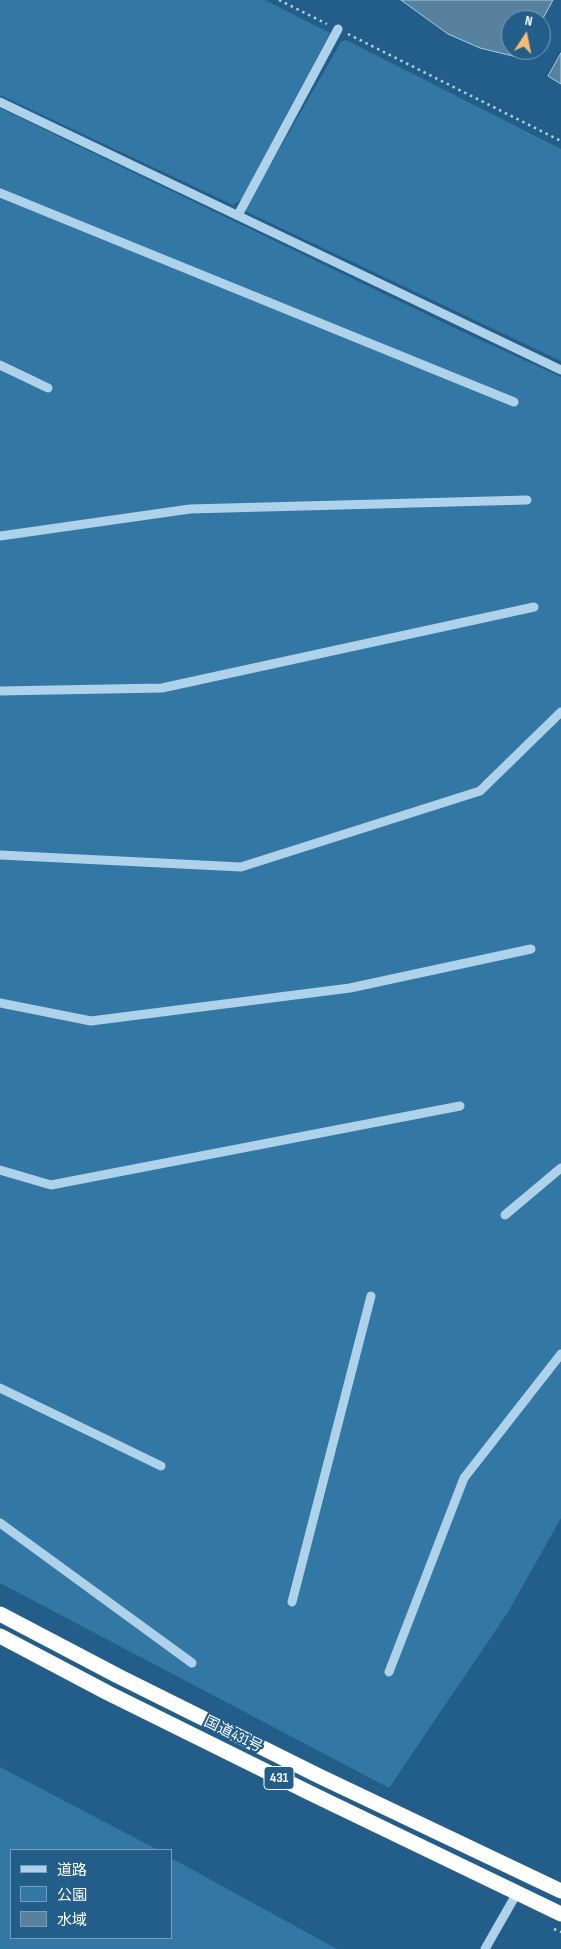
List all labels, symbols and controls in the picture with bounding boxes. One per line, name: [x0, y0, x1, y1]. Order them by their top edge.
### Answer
north arrow: [501, 10, 551, 60]
text: N: [523, 12, 534, 30]
street label: 国道431号: [201, 1713, 265, 1757]
road number: 431: [264, 1766, 294, 1790]
legend: [10, 1849, 172, 1939]
text: 道路: [57, 1861, 87, 1880]
text: 公園: [57, 1886, 87, 1905]
text: 水域: [57, 1911, 87, 1930]

